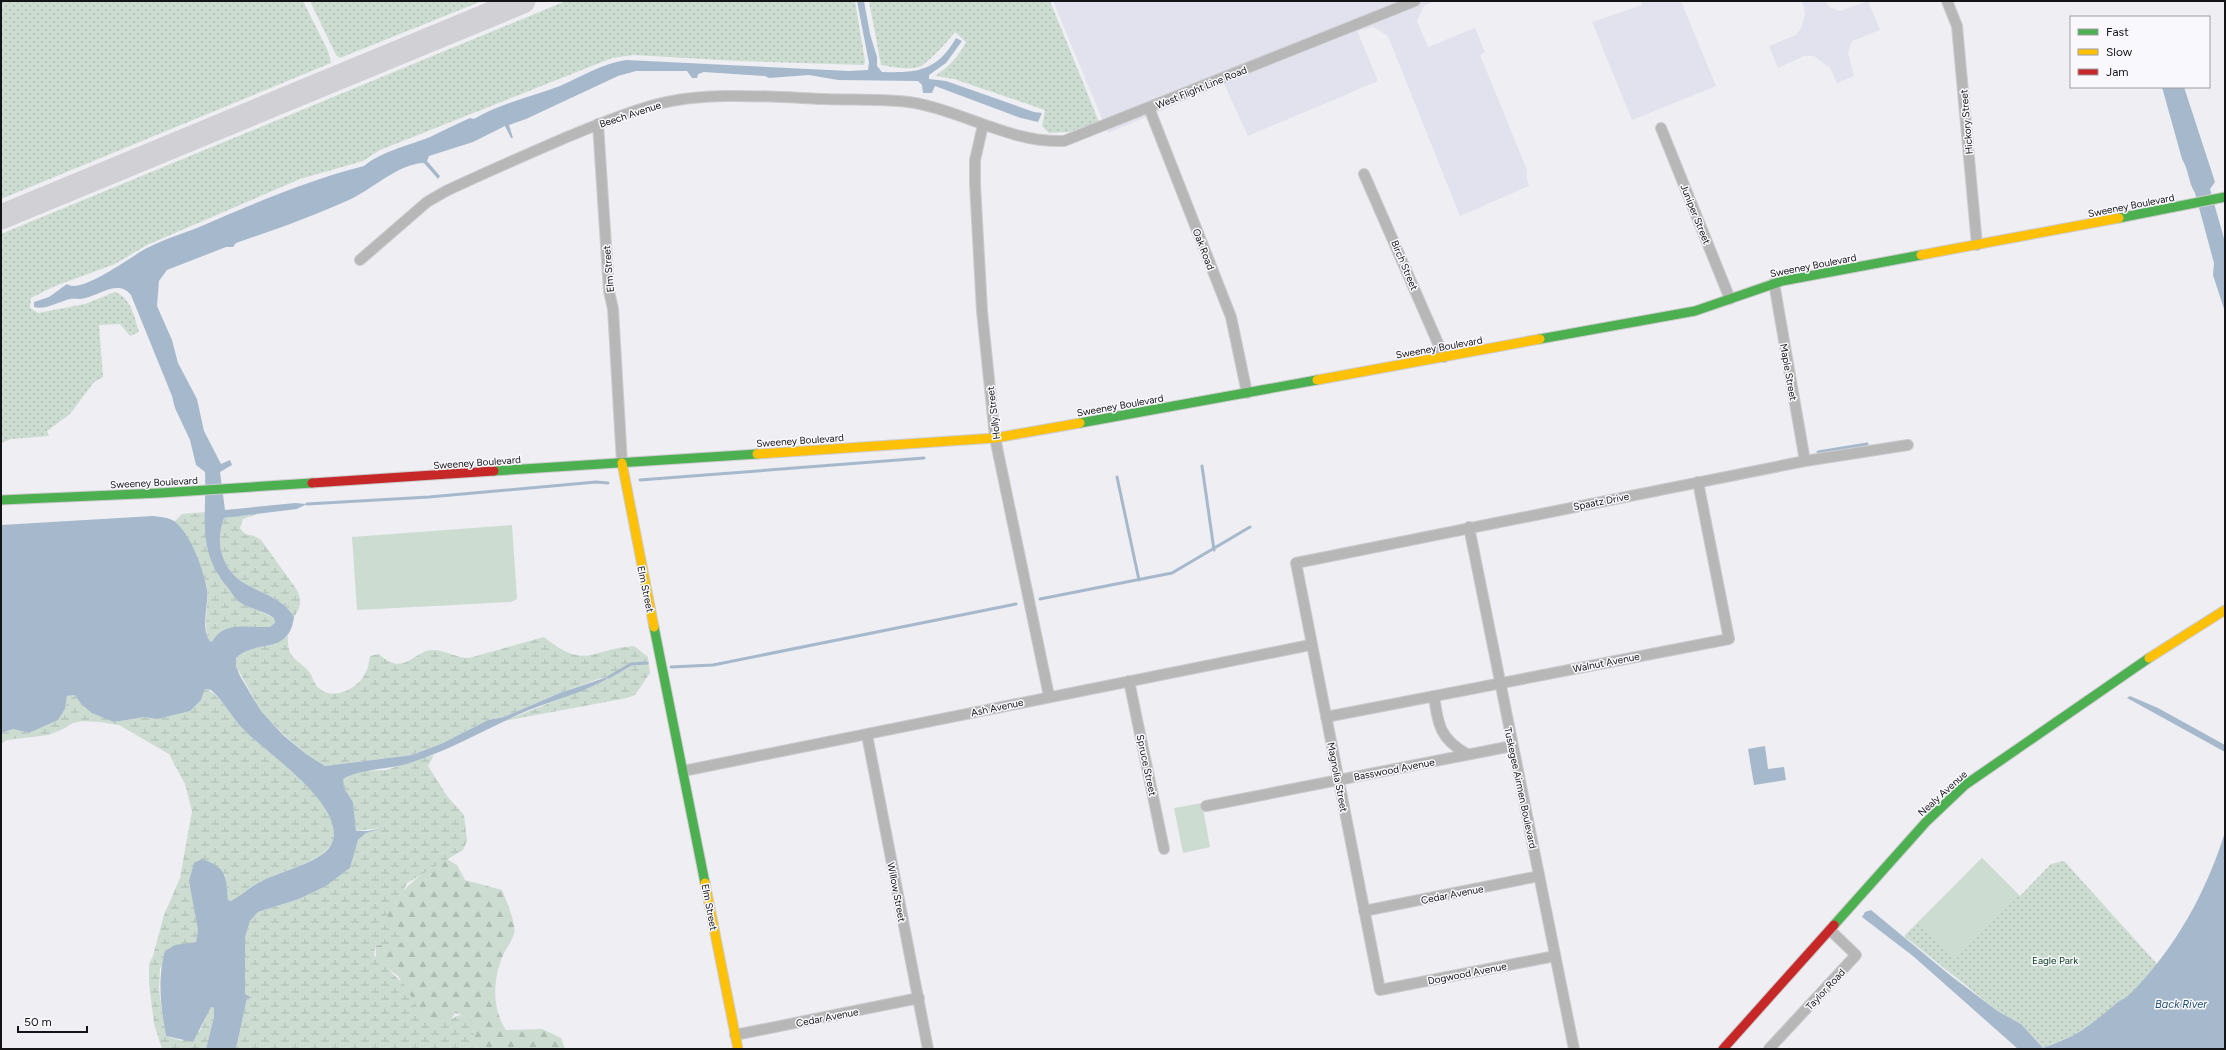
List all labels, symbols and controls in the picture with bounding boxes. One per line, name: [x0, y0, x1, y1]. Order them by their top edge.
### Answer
legend: [2070, 16, 2210, 88]
text: Fast: [2106, 25, 2129, 39]
text: Slow: [2106, 45, 2133, 59]
street label: West Flight Line Road: [1154, 63, 1249, 112]
text: Jam: [2106, 65, 2129, 79]
street label: Hickory Street: [1957, 89, 1976, 155]
street label: Beech Avenue: [598, 98, 663, 131]
street label: Juniper Street: [1678, 182, 1714, 246]
street label: Sweeney Boulevard: [2087, 191, 2176, 220]
street label: Oak Road: [1190, 227, 1217, 272]
street label: Birch Street: [1388, 238, 1421, 292]
street label: Elm Street: [600, 245, 617, 293]
street label: Sweeney Boulevard: [1769, 251, 1858, 280]
street label: Sweeney Boulevard: [1395, 333, 1484, 362]
street label: Maple Street: [1777, 343, 1800, 402]
street label: Holly Street: [984, 385, 1003, 440]
street label: Sweeney Boulevard: [1076, 391, 1165, 420]
street label: Sweeney Boulevard: [756, 431, 844, 450]
street label: Sweeney Boulevard: [433, 453, 521, 472]
street label: Sweeney Boulevard: [110, 474, 198, 491]
street label: Spaatz Drive: [1572, 490, 1631, 513]
street label: Elm Street: [634, 565, 657, 614]
street label: Walnut Avenue: [1572, 650, 1641, 675]
street label: Ash Avenue: [970, 695, 1025, 719]
street label: Tuskegee Airmen Boulevard: [1501, 726, 1540, 850]
street label: Spruce Street: [1134, 733, 1159, 797]
street label: Magnolia Street: [1324, 741, 1351, 813]
street label: Basswood Avenue: [1353, 755, 1436, 784]
street label: Nealy Avenue: [1915, 767, 1970, 819]
street label: Willow Street: [884, 861, 909, 923]
street label: Cedar Avenue: [1420, 882, 1485, 907]
street label: Elm Street: [699, 883, 720, 932]
park label: Eagle Park: [2032, 954, 2078, 967]
street label: Dogwood Avenue: [1427, 959, 1508, 988]
street label: Taylor Road: [1803, 966, 1848, 1013]
water label: Back River: [2155, 998, 2208, 1011]
street label: Cedar Avenue: [795, 1005, 860, 1030]
scale bar: [18, 1008, 87, 1034]
text: 50 m: [24, 1015, 52, 1029]

